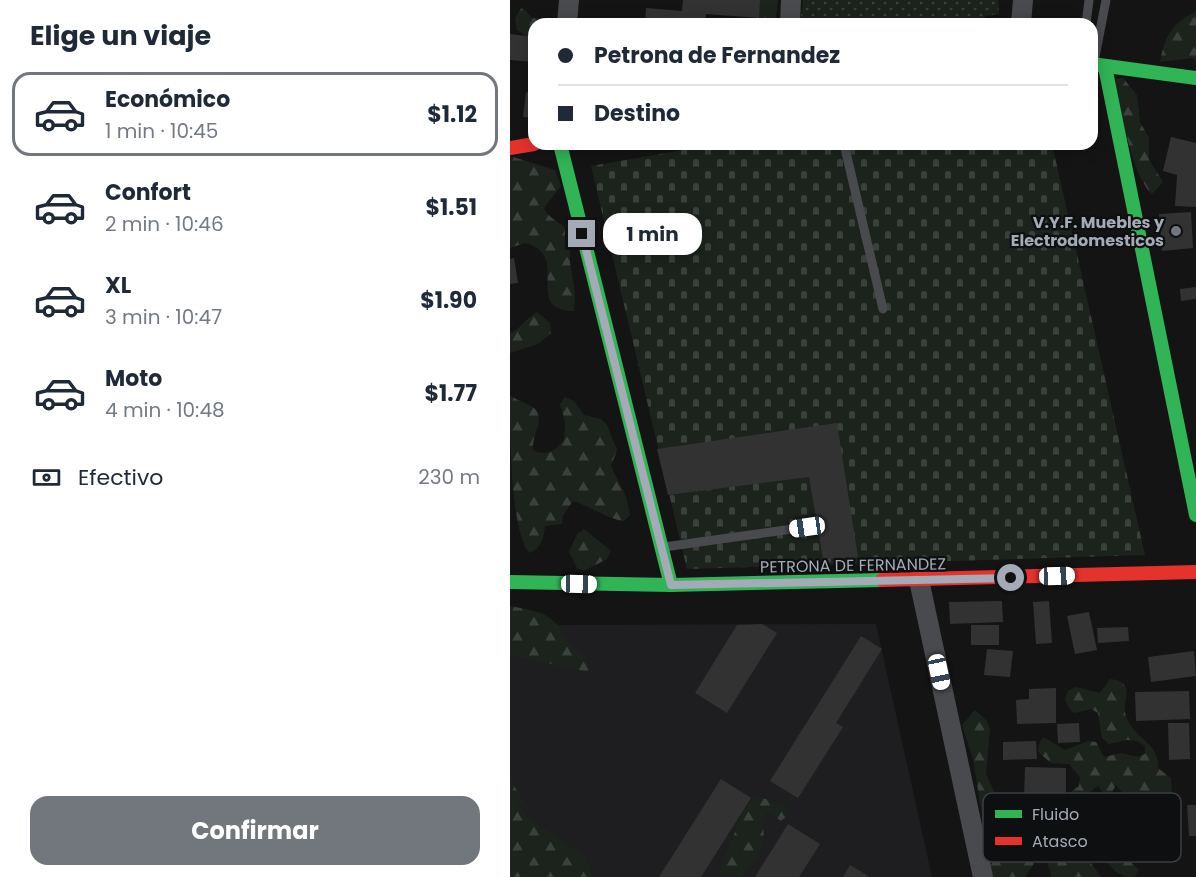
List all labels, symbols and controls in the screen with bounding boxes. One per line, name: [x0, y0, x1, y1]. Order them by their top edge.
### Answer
text: Elige un viaje: [30, 17, 211, 54]
text: Petrona de Fernandez: [594, 40, 840, 71]
text: Económico: [105, 84, 230, 115]
icon: car: [33, 87, 87, 141]
text: Destino: [594, 98, 680, 129]
text: $1.12: [427, 99, 477, 130]
text: 1 min · 10:45: [105, 117, 218, 145]
text: Confort: [105, 177, 191, 208]
icon: car: [33, 180, 87, 234]
text: $1.51: [425, 192, 477, 223]
text: 2 min · 10:46: [105, 210, 224, 238]
place label: V.Y.F. Muebles y Electrodomesticos: [1011, 211, 1165, 252]
callout: 1 min: [603, 213, 702, 255]
route end: [568, 220, 595, 247]
text: 1 min: [626, 220, 679, 248]
marker: V.Y.F. Muebles y Electrodomesticos: [1169, 224, 1183, 238]
text: XL: [105, 270, 131, 301]
icon: car: [33, 273, 87, 327]
text: $1.90: [420, 285, 477, 316]
text: 3 min · 10:47: [105, 303, 222, 331]
text: Moto: [105, 363, 162, 394]
icon: car: [33, 366, 87, 420]
text: $1.77: [425, 378, 477, 409]
text: 4 min · 10:48: [105, 396, 225, 424]
icon: cash: [30, 461, 63, 494]
text: Efectivo: [78, 462, 163, 493]
text: 230 m: [418, 463, 480, 491]
car: [788, 516, 826, 538]
street label: PETRONA DE FERNANDEZ: [760, 552, 946, 579]
route start: [997, 564, 1024, 591]
car: [1039, 566, 1075, 586]
car: [561, 575, 597, 593]
car: [926, 653, 952, 691]
legend: [983, 793, 1181, 862]
button: Confirmar: [30, 796, 480, 865]
text: Fluido: [1032, 803, 1079, 826]
text: Atasco: [1032, 830, 1088, 853]

